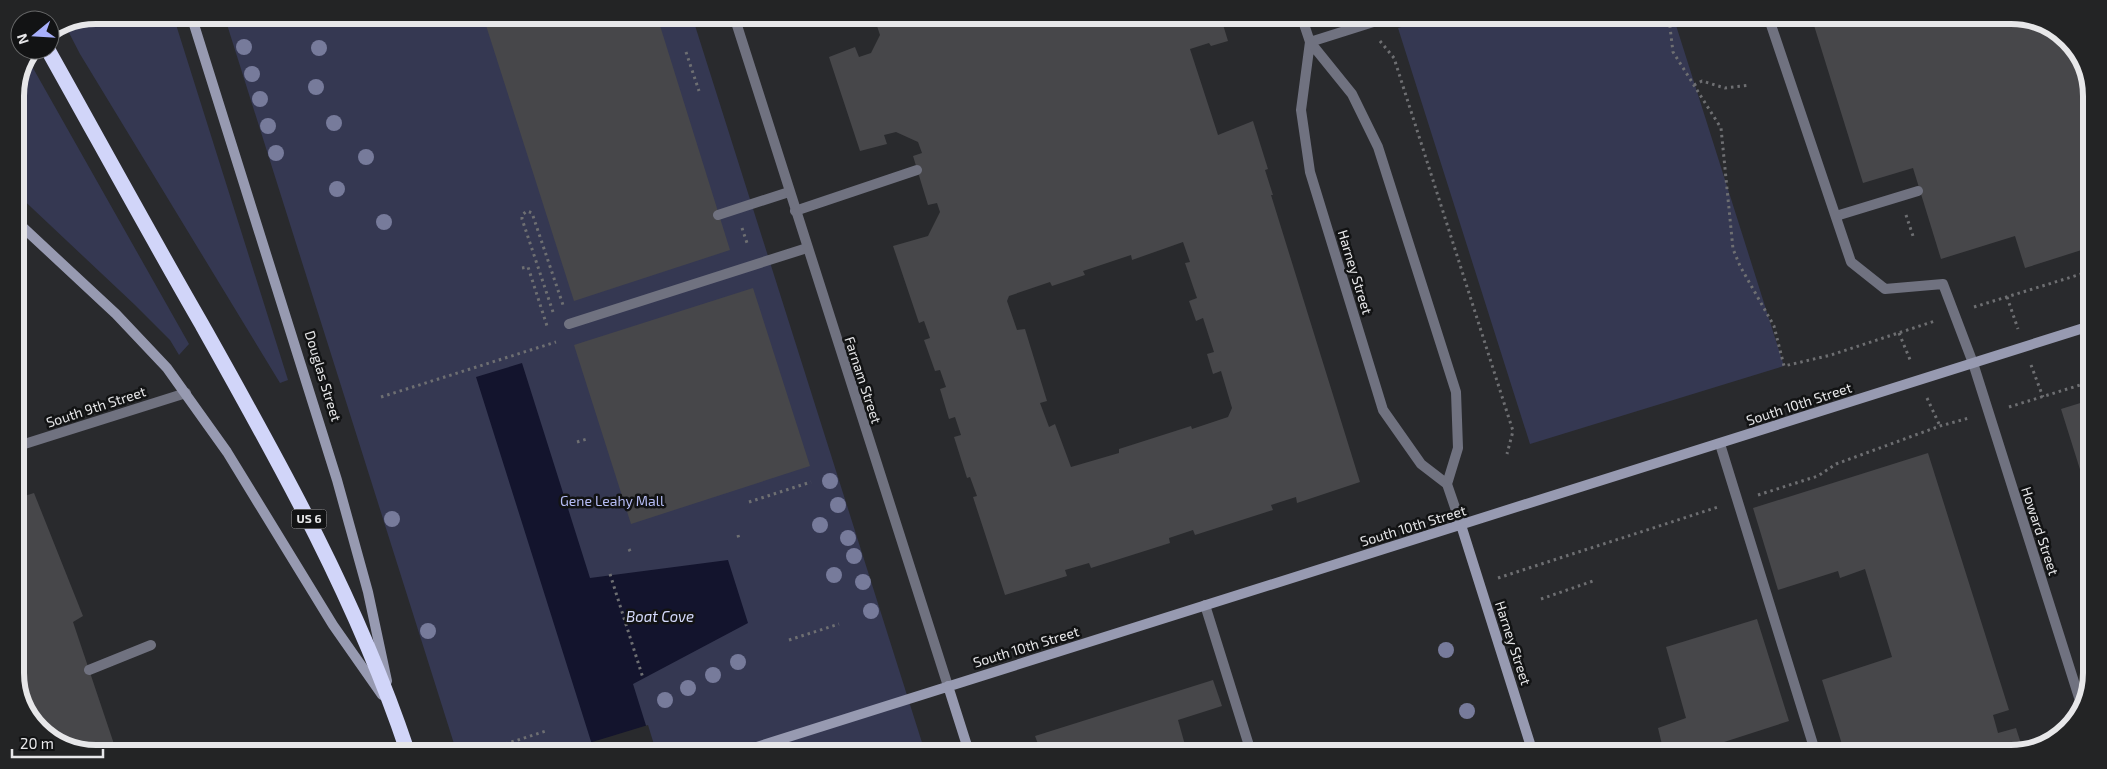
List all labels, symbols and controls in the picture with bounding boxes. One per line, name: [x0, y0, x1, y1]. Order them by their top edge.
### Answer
north arrow: [10, 10, 60, 60]
text: N: [13, 32, 32, 47]
street label: Harney Street: [1335, 228, 1376, 316]
street label: Douglas Street: [302, 328, 345, 423]
street label: Farnam Street: [841, 334, 886, 426]
street label: South 10th Street: [1744, 378, 1854, 429]
street label: South 9th Street: [44, 382, 148, 431]
street label: Howard Street: [2018, 484, 2063, 577]
park label: Gene Leahy Mall: [560, 492, 665, 509]
street label: South 10th Street: [1358, 501, 1468, 550]
road number: US 6: [292, 509, 326, 528]
street label: Harney Street: [1492, 599, 1535, 687]
water label: Boat Cove: [626, 607, 694, 625]
street label: South 10th Street: [971, 622, 1081, 671]
scale bar: [12, 726, 104, 758]
text: 20 m: [20, 734, 54, 752]

